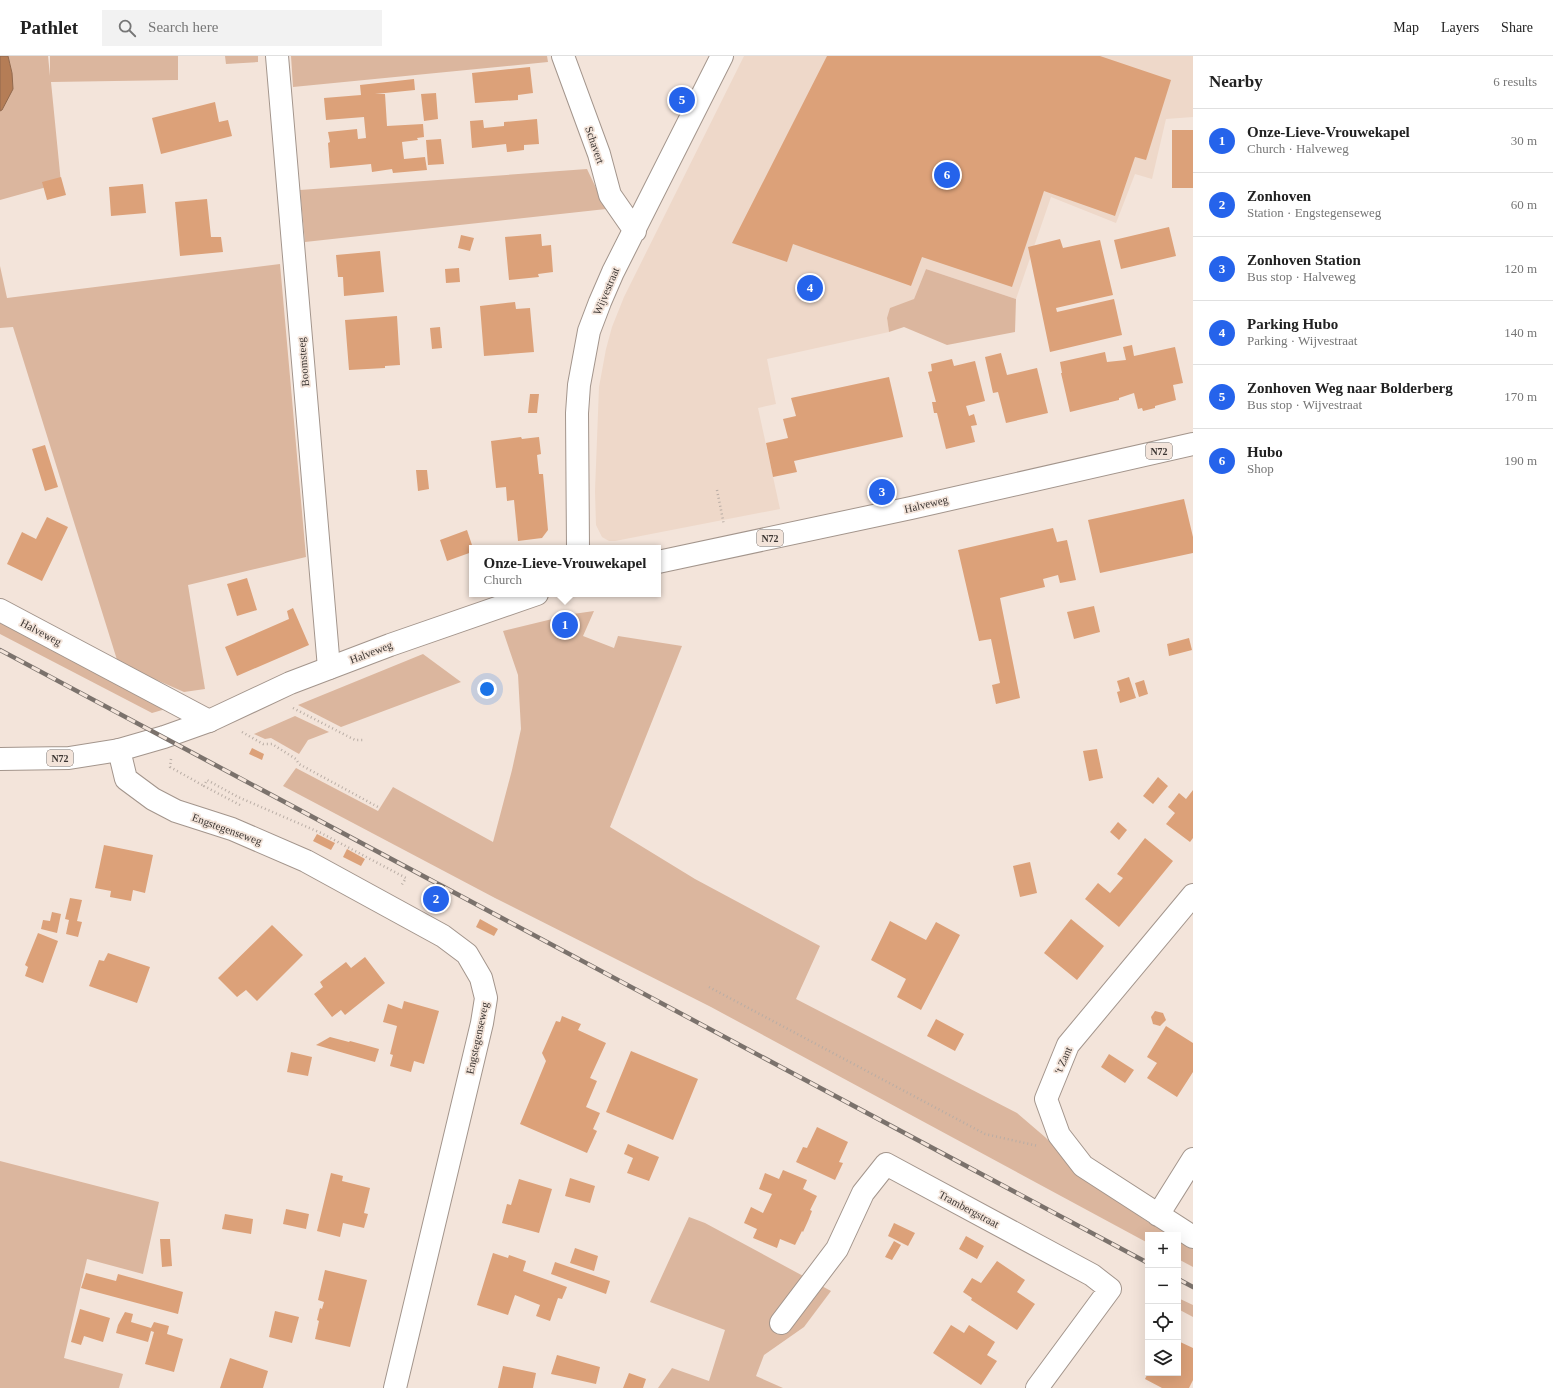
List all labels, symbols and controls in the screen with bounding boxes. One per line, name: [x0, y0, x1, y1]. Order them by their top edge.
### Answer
search box: [102, 10, 382, 46]
text: Pathlet: [20, 17, 78, 38]
icon: search: [116, 17, 138, 39]
text: Search here: [148, 19, 218, 35]
text: Map: [1393, 20, 1419, 35]
text: Layers: [1441, 20, 1479, 35]
text: Share: [1501, 20, 1533, 35]
text: Nearby: [1209, 72, 1263, 91]
text: 6 results: [1493, 74, 1537, 89]
pin: 5: [669, 85, 695, 115]
text: Onze-Lieve-Vrouwekapel: [1247, 124, 1410, 140]
street label: Schavert: [583, 125, 607, 165]
text: 1: [1219, 133, 1225, 148]
text: 30 m: [1511, 133, 1537, 148]
text: Church · Halveweg: [1247, 141, 1349, 156]
pin: 6: [934, 160, 960, 190]
text: Zonhoven: [1247, 188, 1311, 204]
text: 2: [1219, 197, 1225, 212]
text: 60 m: [1511, 197, 1537, 212]
text: Station · Engstegenseweg: [1247, 205, 1381, 220]
text: Zonhoven Station: [1247, 252, 1361, 268]
text: 3: [1219, 261, 1225, 276]
text: 120 m: [1504, 261, 1537, 276]
street label: Wijvestraat: [591, 266, 621, 316]
text: Bus stop · Halveweg: [1247, 269, 1356, 284]
pin: 4: [797, 273, 823, 303]
text: Parking Hubo: [1247, 316, 1338, 332]
text: 4: [1219, 325, 1225, 340]
text: 140 m: [1504, 325, 1537, 340]
text: Parking · Wijvestraat: [1247, 333, 1357, 348]
street label: Boomsteeg: [295, 336, 311, 387]
text: Zonhoven Weg naar Bolderberg: [1247, 380, 1453, 396]
text: 5: [1219, 389, 1225, 404]
text: 170 m: [1504, 389, 1537, 404]
text: Bus stop · Wijvestraat: [1247, 397, 1362, 412]
road number: N72: [1146, 443, 1172, 459]
text: Hubo: [1247, 444, 1283, 460]
text: 6: [1219, 453, 1225, 468]
text: 190 m: [1504, 453, 1537, 468]
text: Shop: [1247, 461, 1274, 476]
pin: 3: [869, 477, 895, 507]
street label: Halveweg: [903, 493, 950, 515]
road number: N72: [757, 530, 783, 546]
popup: [469, 545, 661, 597]
text: Onze-Lieve-Vrouwekapel: [484, 555, 646, 571]
text: Church: [484, 572, 522, 587]
pin: 1: [552, 610, 578, 640]
street label: Halveweg: [18, 616, 64, 648]
street label: Halveweg: [348, 638, 394, 666]
your location: [477, 679, 497, 699]
road number: N72: [47, 750, 73, 766]
street label: Engstegenseweg: [191, 811, 264, 847]
pin: 2: [423, 884, 449, 914]
street label: Engstegenseweg: [464, 1000, 491, 1075]
street label: 't Zant: [1052, 1045, 1074, 1075]
street label: Trambergstraat: [937, 1188, 1001, 1230]
map controls: [1145, 1232, 1181, 1376]
button: +: [1145, 1232, 1181, 1268]
button: −: [1145, 1268, 1181, 1304]
button: locate: [1145, 1304, 1181, 1340]
button: layers: [1145, 1340, 1181, 1376]

